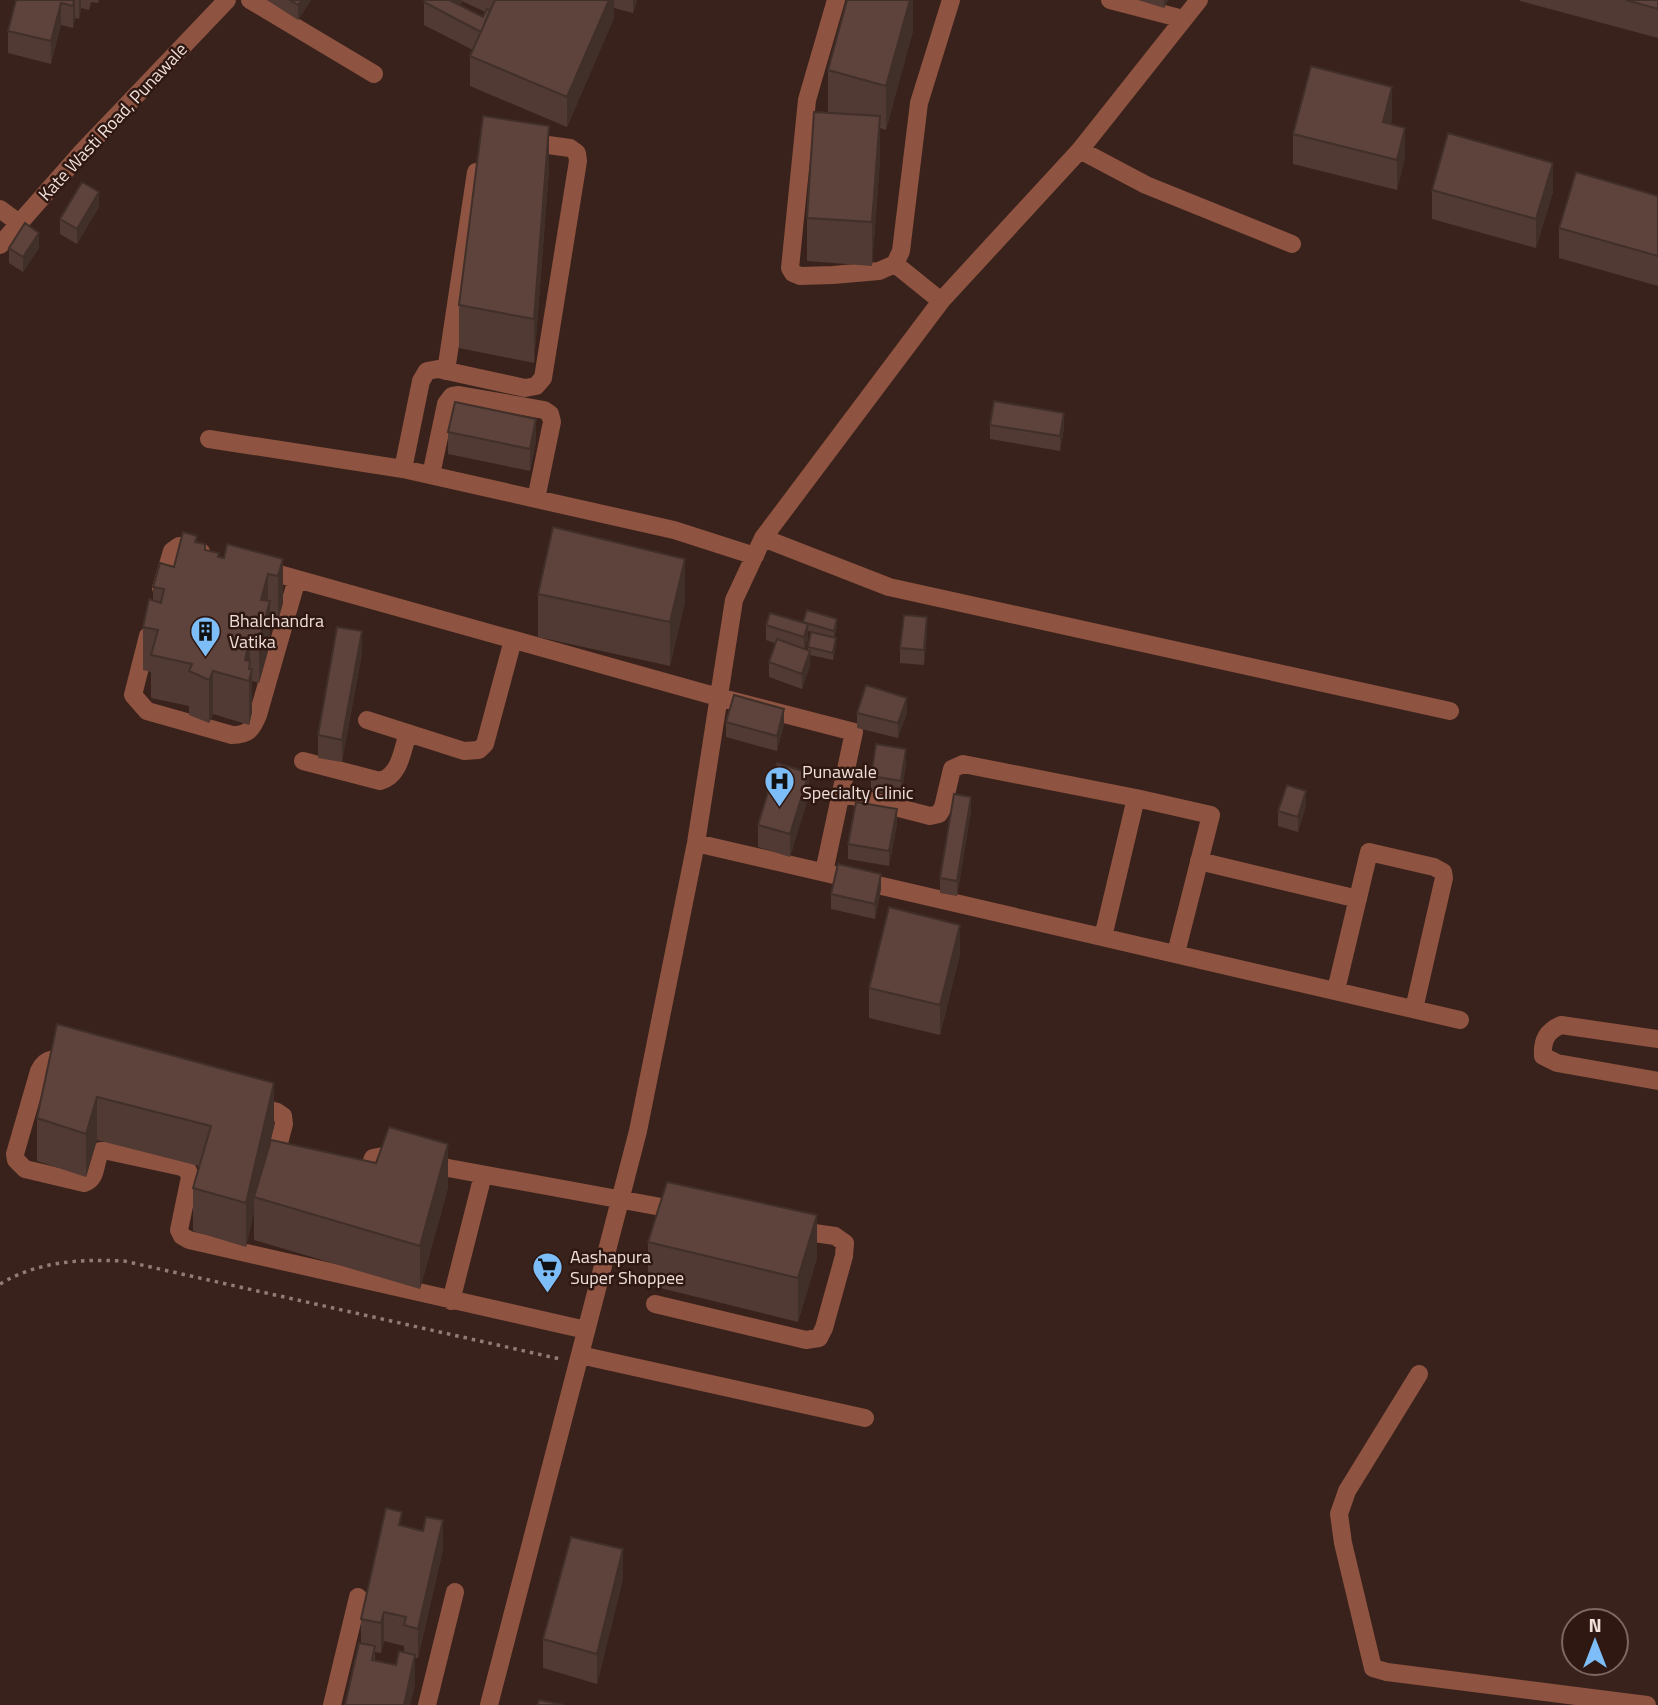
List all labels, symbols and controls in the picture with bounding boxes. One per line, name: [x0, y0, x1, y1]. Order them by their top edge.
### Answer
street label: Kate Wasti Road, Punawale: [32, 37, 193, 207]
place label: Bhalchandra Vatika: [229, 607, 324, 655]
building icon: Bhalchandra Vatika: [189, 614, 223, 658]
place label: Punawale Specialty Clinic: [802, 758, 914, 806]
hospital icon: Punawale Specialty Clinic: [762, 765, 796, 809]
place label: Aashapura Super Shoppee: [570, 1243, 684, 1291]
supermarket icon: Aashapura Super Shoppee: [530, 1250, 564, 1294]
north arrow: [1560, 1607, 1630, 1677]
text: N: [1588, 1610, 1602, 1639]

